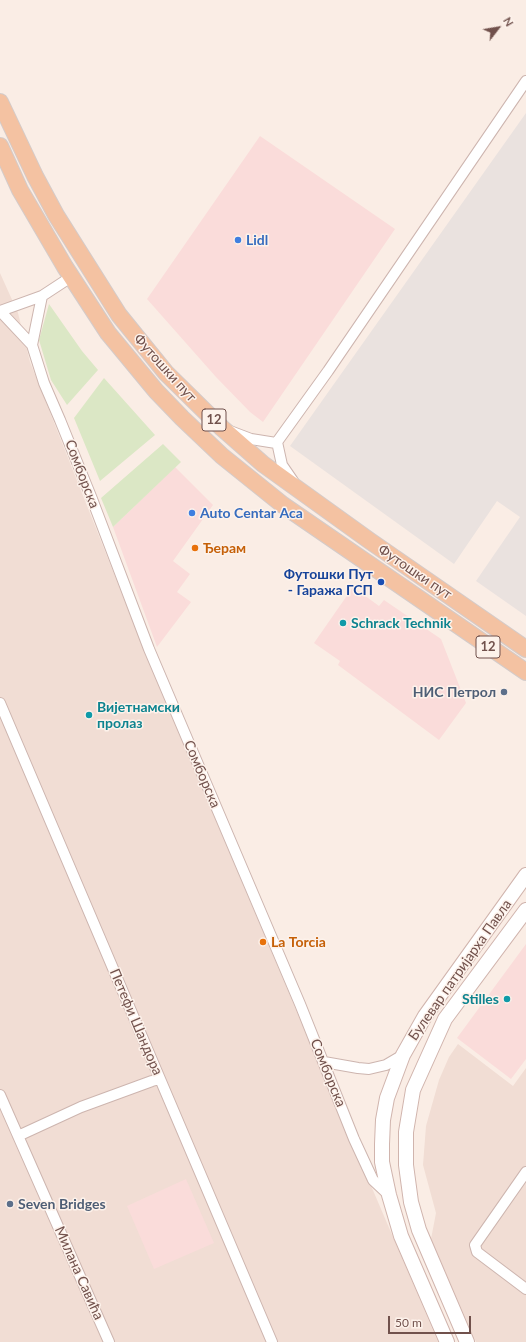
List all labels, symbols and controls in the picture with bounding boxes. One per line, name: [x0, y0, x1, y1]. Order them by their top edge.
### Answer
north arrow: [478, 8, 518, 48]
text: N: [501, 15, 516, 29]
place label: Lidl: [246, 232, 268, 248]
marker: Lidl: [233, 235, 243, 245]
street label: Футошки пут: [130, 331, 200, 405]
road number: 12: [202, 409, 226, 431]
street label: Сомборска: [61, 437, 103, 511]
place label: Auto Centar Aca: [200, 505, 303, 521]
marker: Auto Centar Aca: [187, 508, 197, 518]
place label: Ђерам: [203, 540, 246, 556]
street label: Футошки пут: [375, 541, 455, 603]
marker: Ђерам: [190, 543, 200, 553]
place label: Футошки Пут - Гаража ГСП: [284, 566, 373, 598]
marker: Футошки Пут - Гаража ГСП: [376, 577, 386, 587]
place label: Schrack Technik: [351, 615, 451, 631]
marker: Schrack Technik: [338, 618, 348, 628]
road number: 12: [476, 636, 500, 658]
place label: НИС Петрол: [413, 684, 496, 700]
marker: НИС Петрол: [499, 687, 509, 697]
place label: Вијетнамски пролаз: [97, 699, 180, 732]
marker: Вијетнамски пролаз: [84, 710, 94, 720]
street label: Сомборска: [180, 738, 224, 810]
street label: Булевар патријарха Павла: [405, 896, 515, 1044]
place label: La Torcia: [271, 934, 326, 950]
marker: La Torcia: [258, 937, 268, 947]
street label: Петефи Шандора: [106, 966, 166, 1078]
place label: Stilles: [462, 991, 499, 1007]
marker: Stilles: [502, 994, 512, 1004]
street label: Сомборска: [307, 1037, 349, 1109]
place label: Seven Bridges: [18, 1196, 106, 1212]
marker: Seven Bridges: [5, 1199, 15, 1209]
street label: Милана Савића: [51, 1224, 107, 1322]
scale bar: [390, 1308, 473, 1334]
text: 50 m: [395, 1315, 422, 1330]

